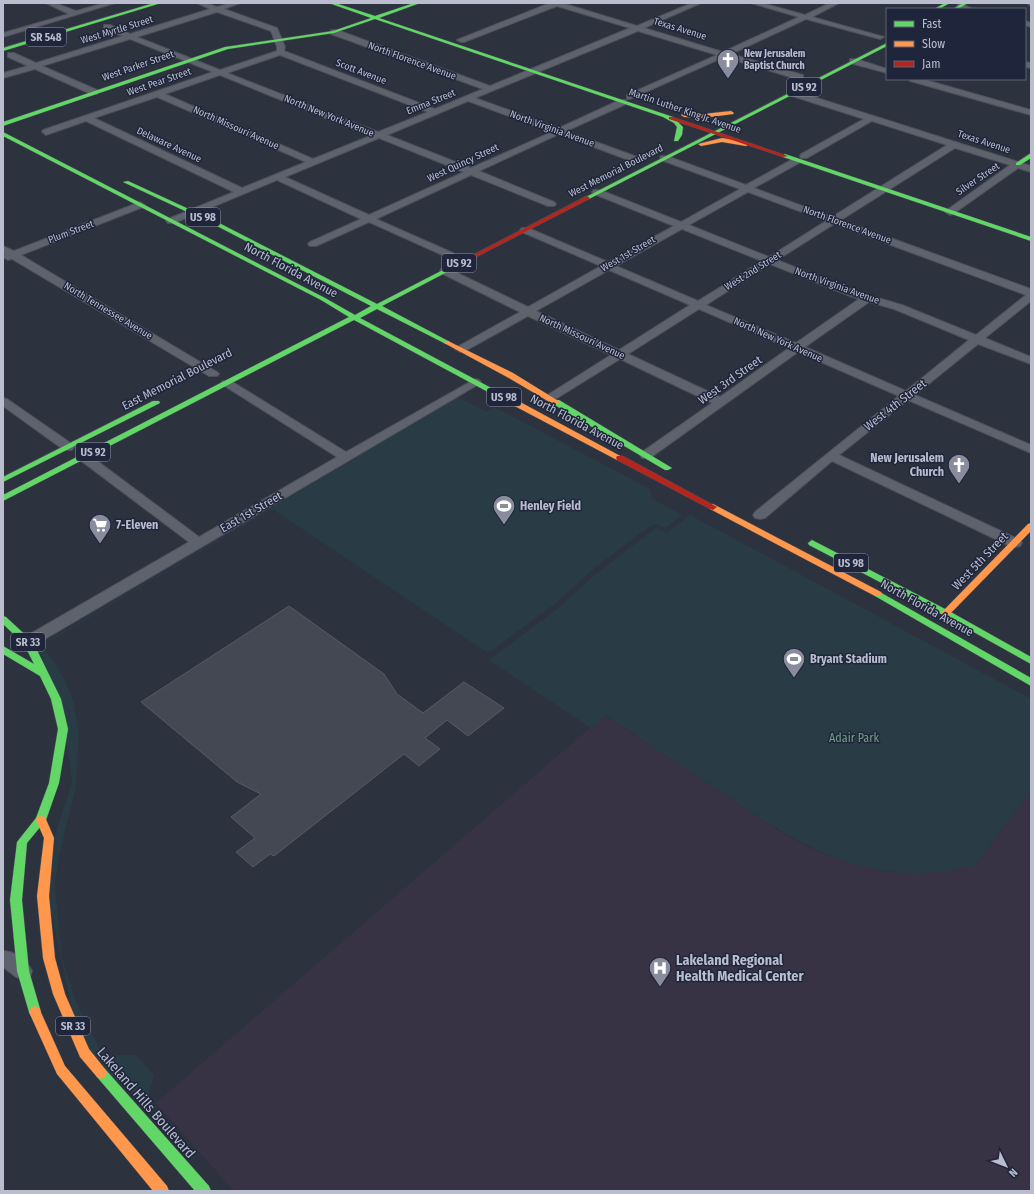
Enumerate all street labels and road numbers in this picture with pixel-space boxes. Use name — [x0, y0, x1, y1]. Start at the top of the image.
street label: West Myrtle Street — [79, 13, 155, 47]
street label: Texas Avenue — [652, 15, 708, 43]
road number: SR 548 — [26, 28, 66, 46]
street label: North Florence Avenue — [366, 40, 458, 83]
street label: West Parker Street — [100, 48, 176, 84]
street label: Scott Avenue — [334, 57, 388, 87]
street label: West Pear Street — [125, 65, 193, 99]
road number: US 92 — [787, 78, 821, 96]
street label: Emma Street — [405, 86, 458, 117]
street label: Martin Luther King Jr. Avenue — [627, 86, 743, 136]
street label: North New York Avenue — [282, 92, 376, 140]
street label: North Missouri Avenue — [191, 104, 281, 152]
street label: North Virginia Avenue — [508, 108, 596, 150]
street label: Delaware Avenue — [135, 125, 203, 165]
street label: Texas Avenue — [956, 128, 1012, 156]
street label: West Quincy Street — [425, 141, 501, 185]
street label: West Memorial Boulevard — [567, 142, 665, 200]
street label: Silver Street — [954, 160, 1003, 198]
street label: North Florence Avenue — [801, 204, 893, 247]
road number: US 98 — [186, 208, 220, 226]
street label: Plum Street — [47, 218, 96, 246]
street label: West 1st Street — [599, 233, 658, 274]
street label: North Florida Avenue — [242, 239, 340, 301]
street label: West 2nd Street — [723, 249, 784, 293]
road number: US 92 — [442, 254, 476, 272]
street label: North Virginia Avenue — [793, 265, 881, 307]
street label: North Tennessee Avenue — [62, 280, 154, 342]
street label: North Missouri Avenue — [537, 312, 627, 362]
street label: North New York Avenue — [732, 315, 824, 365]
street label: East Memorial Boulevard — [120, 345, 234, 413]
street label: West 3rd Street — [695, 353, 765, 407]
street label: West 4th Street — [861, 376, 929, 434]
road number: US 98 — [487, 388, 521, 406]
street label: North Florida Avenue — [528, 391, 626, 453]
road number: US 92 — [76, 443, 110, 461]
street label: East 1st Street — [218, 489, 285, 535]
street label: West 5th Street — [949, 529, 1011, 593]
road number: US 98 — [834, 554, 868, 572]
street label: North Florida Avenue — [878, 577, 976, 639]
road number: SR 33 — [11, 633, 45, 651]
road number: SR 33 — [56, 1017, 90, 1035]
street label: Lakeland Hills Boulevard — [93, 1044, 199, 1162]

